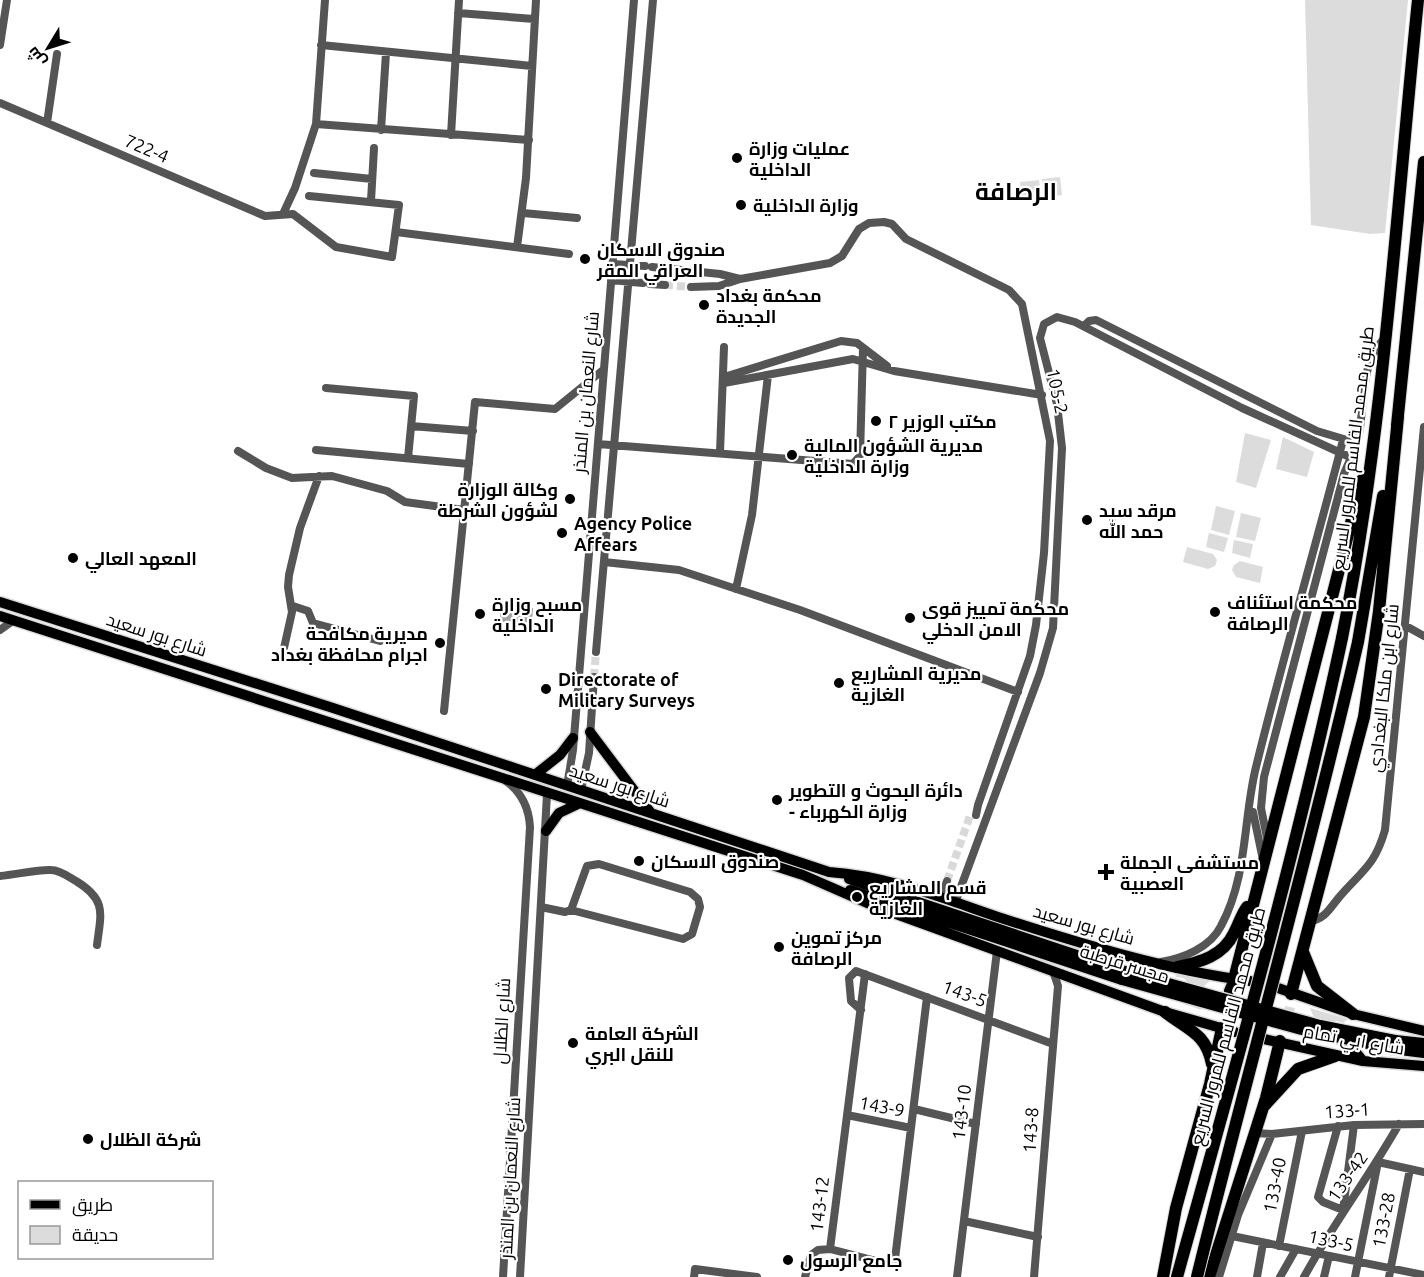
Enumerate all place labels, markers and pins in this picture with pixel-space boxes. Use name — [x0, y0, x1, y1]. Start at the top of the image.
place label: عمليات وزارة الداخلية — [749, 138, 850, 180]
marker: عمليات وزارة الداخلية — [730, 151, 744, 165]
place label: وزارة الداخلية — [753, 195, 859, 217]
marker: وزارة الداخلية — [734, 198, 748, 212]
place label: صندوق الاسكان العراقي المقر — [596, 239, 725, 286]
marker: صندوق الاسكان العراقي المقر — [578, 252, 592, 266]
place label: محكمة بغداد الجديدة — [716, 285, 822, 327]
marker: محكمة بغداد الجديدة — [697, 298, 711, 312]
place label: مكتب الوزير ٢ — [888, 411, 997, 433]
marker: مكتب الوزير ٢ — [869, 414, 883, 428]
place label: مديرية الشؤون المالية وزارة الداخلية — [804, 435, 983, 478]
marker: مديرية الشؤون المالية وزارة الداخلية — [785, 448, 799, 462]
place label: وكالة الوزارة لشؤون الشرطة — [437, 479, 558, 522]
marker: وكالة الوزارة لشؤون الشرطة — [563, 492, 577, 506]
place label: مرقد سيد حمد الله — [1099, 500, 1177, 541]
place label: Agency Police Affears — [574, 513, 692, 554]
marker: مرقد سيد حمد الله — [1080, 513, 1094, 527]
marker: Agency Police Affears — [555, 526, 569, 540]
place label: المعهد العالي — [85, 548, 197, 574]
marker: المعهد العالي — [66, 551, 80, 565]
place label: محكمة استئناف الرصافة — [1227, 592, 1358, 635]
place label: مسبح وزارة الداخلية — [492, 594, 582, 636]
place label: محكمة تمييز قوى الامن الدخلي — [922, 598, 1069, 645]
marker: محكمة استئناف الرصافة — [1208, 605, 1222, 619]
marker: مسبح وزارة الداخلية — [473, 607, 487, 621]
marker: محكمة تمييز قوى الامن الدخلي — [903, 611, 917, 625]
place label: مديرية مكافحة اجرام محافظة بغداد — [271, 623, 428, 667]
marker: مديرية مكافحة اجرام محافظة بغداد — [433, 636, 447, 650]
place label: مديرية المشاريع الغازية — [851, 663, 981, 706]
place label: Directorate of Military Surveys — [558, 669, 695, 710]
marker: مديرية المشاريع الغازية — [832, 676, 846, 690]
marker: Directorate of Military Surveys — [539, 682, 553, 696]
place label: دائرة البحوث و التطوير - وزارة الكهرباء — [788, 780, 963, 823]
marker: دائرة البحوث و التطوير - وزارة الكهرباء — [770, 793, 784, 807]
place label: صندوق الاسكان — [651, 851, 779, 873]
place label: مستشفى الجملة العصبية — [1120, 852, 1259, 894]
marker: صندوق الاسكان — [632, 854, 646, 868]
marker: مستشفى الجملة العصبية — [1097, 863, 1115, 881]
place label: قسم المشاريع الغازية — [869, 877, 987, 920]
marker: قسم المشاريع الغازية — [850, 890, 864, 904]
place label: مركز تموين الرصافة — [791, 927, 882, 970]
marker: مركز تموين الرصافة — [772, 940, 786, 954]
place label: الشركة العامة للنقل البري — [585, 1023, 699, 1069]
marker: الشركة العامة للنقل البري — [566, 1036, 580, 1050]
place label: شركة الظلال — [100, 1129, 201, 1151]
marker: شركة الظلال — [81, 1132, 95, 1146]
place label: جامع الرسول — [800, 1250, 902, 1273]
marker: جامع الرسول — [781, 1253, 795, 1267]

